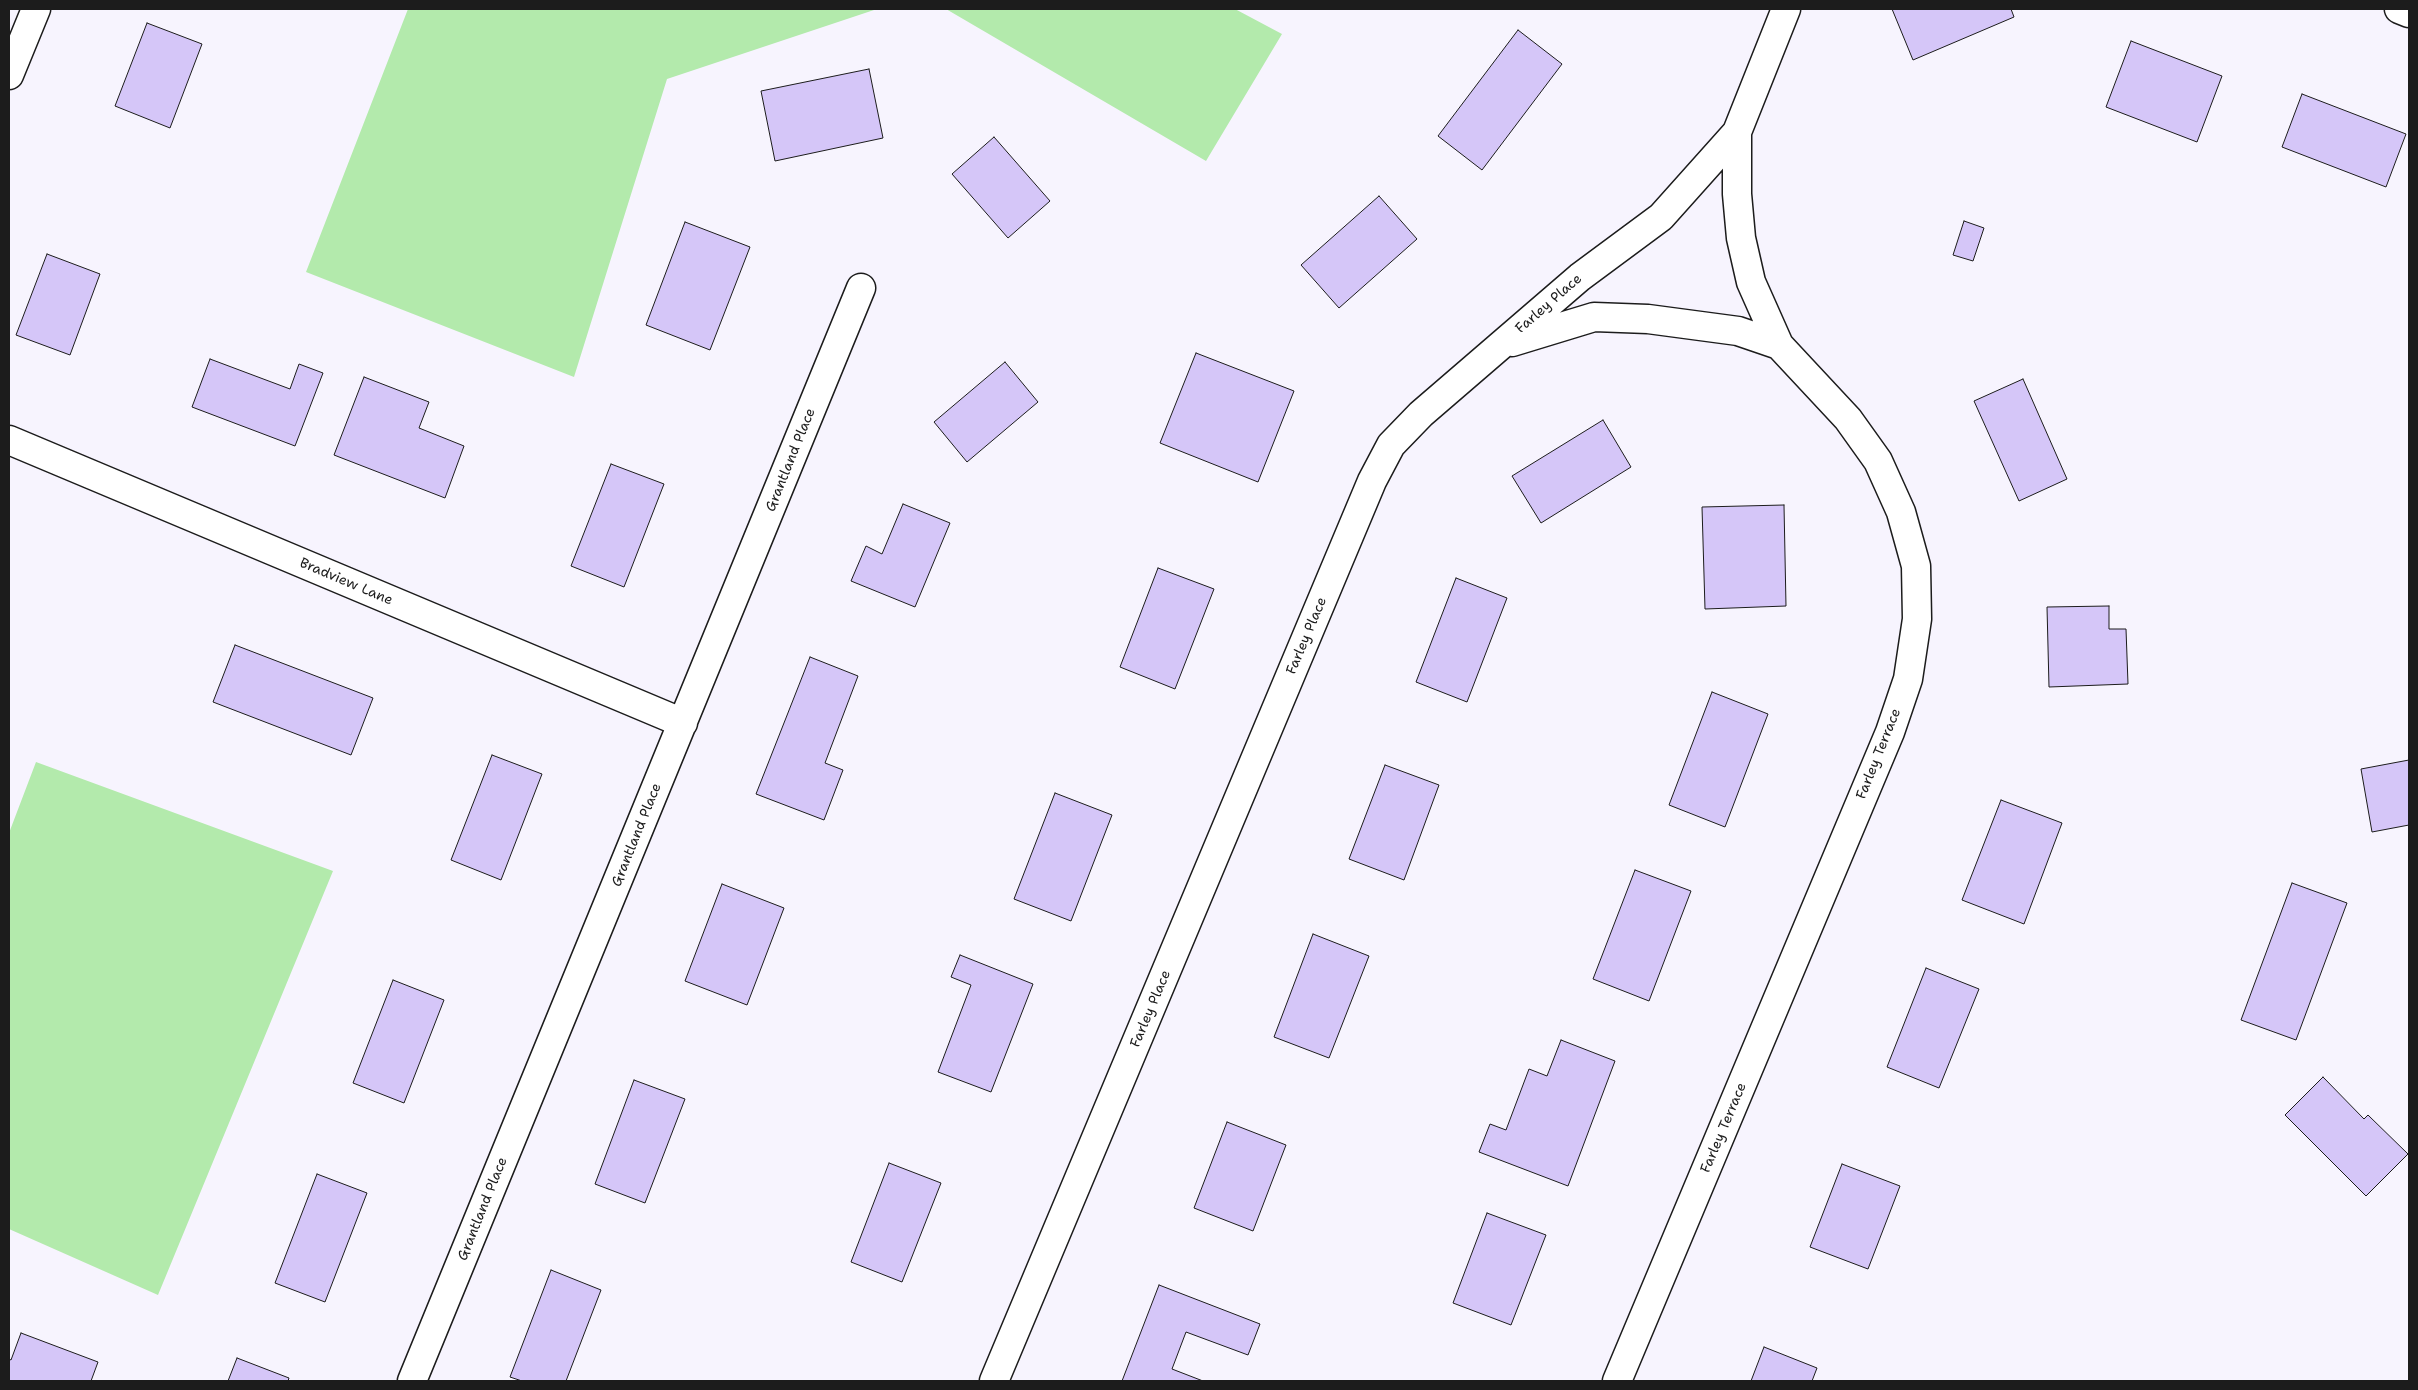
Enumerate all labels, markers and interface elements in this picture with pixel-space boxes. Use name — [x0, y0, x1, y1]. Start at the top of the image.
street label: Farley Place — [1512, 271, 1586, 337]
street label: Grantland Place — [763, 406, 819, 514]
street label: Bradview Lane — [297, 555, 395, 609]
street label: Farley Place — [1283, 595, 1331, 677]
street label: Farley Terrace — [1853, 706, 1905, 802]
street label: Grantland Place — [609, 781, 665, 889]
street label: Farley Place — [1127, 968, 1175, 1050]
street label: Farley Terrace — [1697, 1080, 1751, 1176]
street label: Grantland Place — [455, 1155, 511, 1263]

